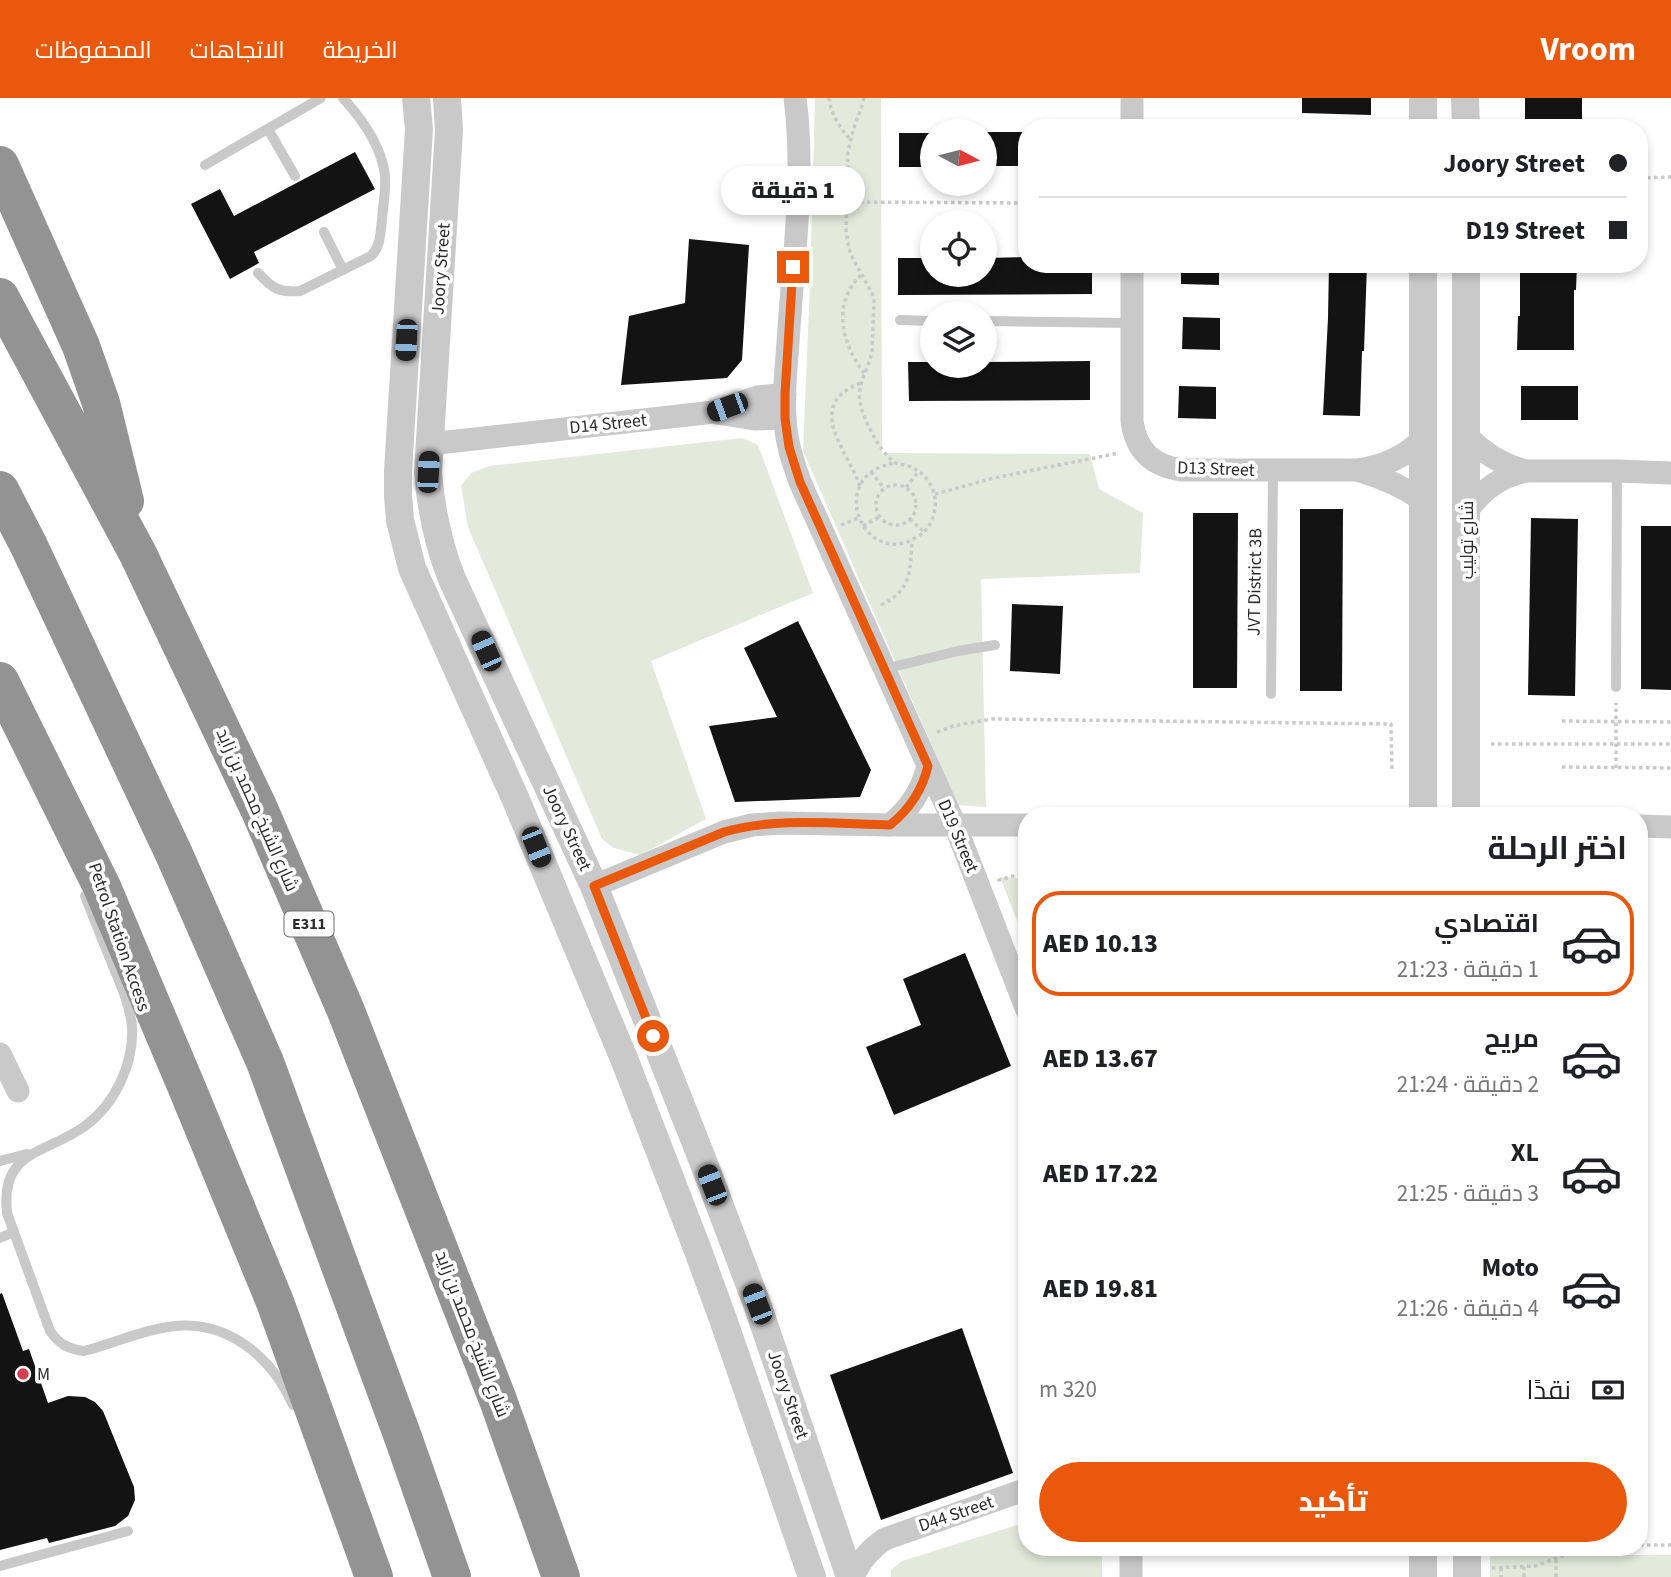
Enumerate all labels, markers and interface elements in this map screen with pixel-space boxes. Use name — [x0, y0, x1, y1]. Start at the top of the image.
text: Vroom — [1541, 26, 1636, 73]
text: المحفوظات — [35, 33, 152, 68]
text: الاتجاهات — [190, 33, 285, 68]
text: الخريطة — [323, 33, 398, 68]
north arrow — [920, 119, 998, 196]
map controls — [920, 119, 997, 378]
text: Joory Street — [1443, 145, 1585, 182]
callout: 1 دقيقة — [721, 166, 865, 214]
text: 1 دقيقة — [751, 174, 835, 207]
button: locate — [920, 210, 997, 287]
text: D19 Street — [1465, 212, 1585, 249]
street label: Joory Street — [425, 222, 457, 316]
route end — [777, 251, 809, 283]
button: layers — [920, 301, 997, 378]
car — [395, 318, 418, 362]
car — [704, 390, 751, 424]
street label: D14 Street — [568, 408, 648, 440]
car — [417, 450, 440, 494]
street label: D13 Street — [1177, 455, 1255, 483]
street label: شارع توليب — [1455, 501, 1480, 579]
street label: JVT District 3B — [1242, 528, 1268, 636]
car — [468, 628, 505, 674]
street label: شارع الشيخ محمد بن زايد — [210, 724, 304, 896]
street label: Joory Street — [536, 781, 598, 875]
street label: D19 Street — [931, 795, 985, 877]
car — [519, 824, 554, 870]
text: اختر الرحلة — [1488, 826, 1627, 872]
street label: Petrol Station Access — [82, 859, 156, 1015]
text: اقتصادي — [1434, 905, 1539, 942]
road number: E311 — [284, 912, 334, 936]
icon: car — [1560, 912, 1623, 975]
text: AED 10.13 — [1043, 925, 1158, 962]
text: 1 دقيقة · 21:23 — [1397, 953, 1539, 986]
route start — [637, 1020, 669, 1052]
text: مريح — [1484, 1020, 1539, 1057]
icon: car — [1560, 1027, 1623, 1090]
text: AED 13.67 — [1043, 1040, 1158, 1077]
text: 2 دقيقة · 21:24 — [1397, 1068, 1539, 1101]
text: XL — [1511, 1134, 1539, 1171]
icon: car — [1560, 1142, 1623, 1205]
text: AED 17.22 — [1043, 1155, 1158, 1192]
car — [695, 1162, 730, 1208]
text: 3 دقيقة · 21:25 — [1397, 1177, 1539, 1210]
street label: شارع الشيخ محمد بن زايد — [429, 1247, 515, 1421]
text: Moto — [1482, 1249, 1539, 1286]
icon: car — [1560, 1257, 1623, 1320]
text: AED 19.81 — [1043, 1270, 1158, 1307]
car — [740, 1281, 775, 1327]
text: 4 دقيقة · 21:26 — [1397, 1292, 1539, 1325]
street label: Joory Street — [761, 1347, 815, 1443]
place label: M — [37, 1362, 50, 1387]
marker: M — [15, 1366, 31, 1382]
icon: cash — [1589, 1371, 1627, 1409]
text: نقدًا — [1527, 1372, 1571, 1409]
text: 320 m — [1039, 1373, 1097, 1406]
button: تأكيد — [1039, 1462, 1627, 1542]
street label: D44 Street — [915, 1490, 997, 1538]

